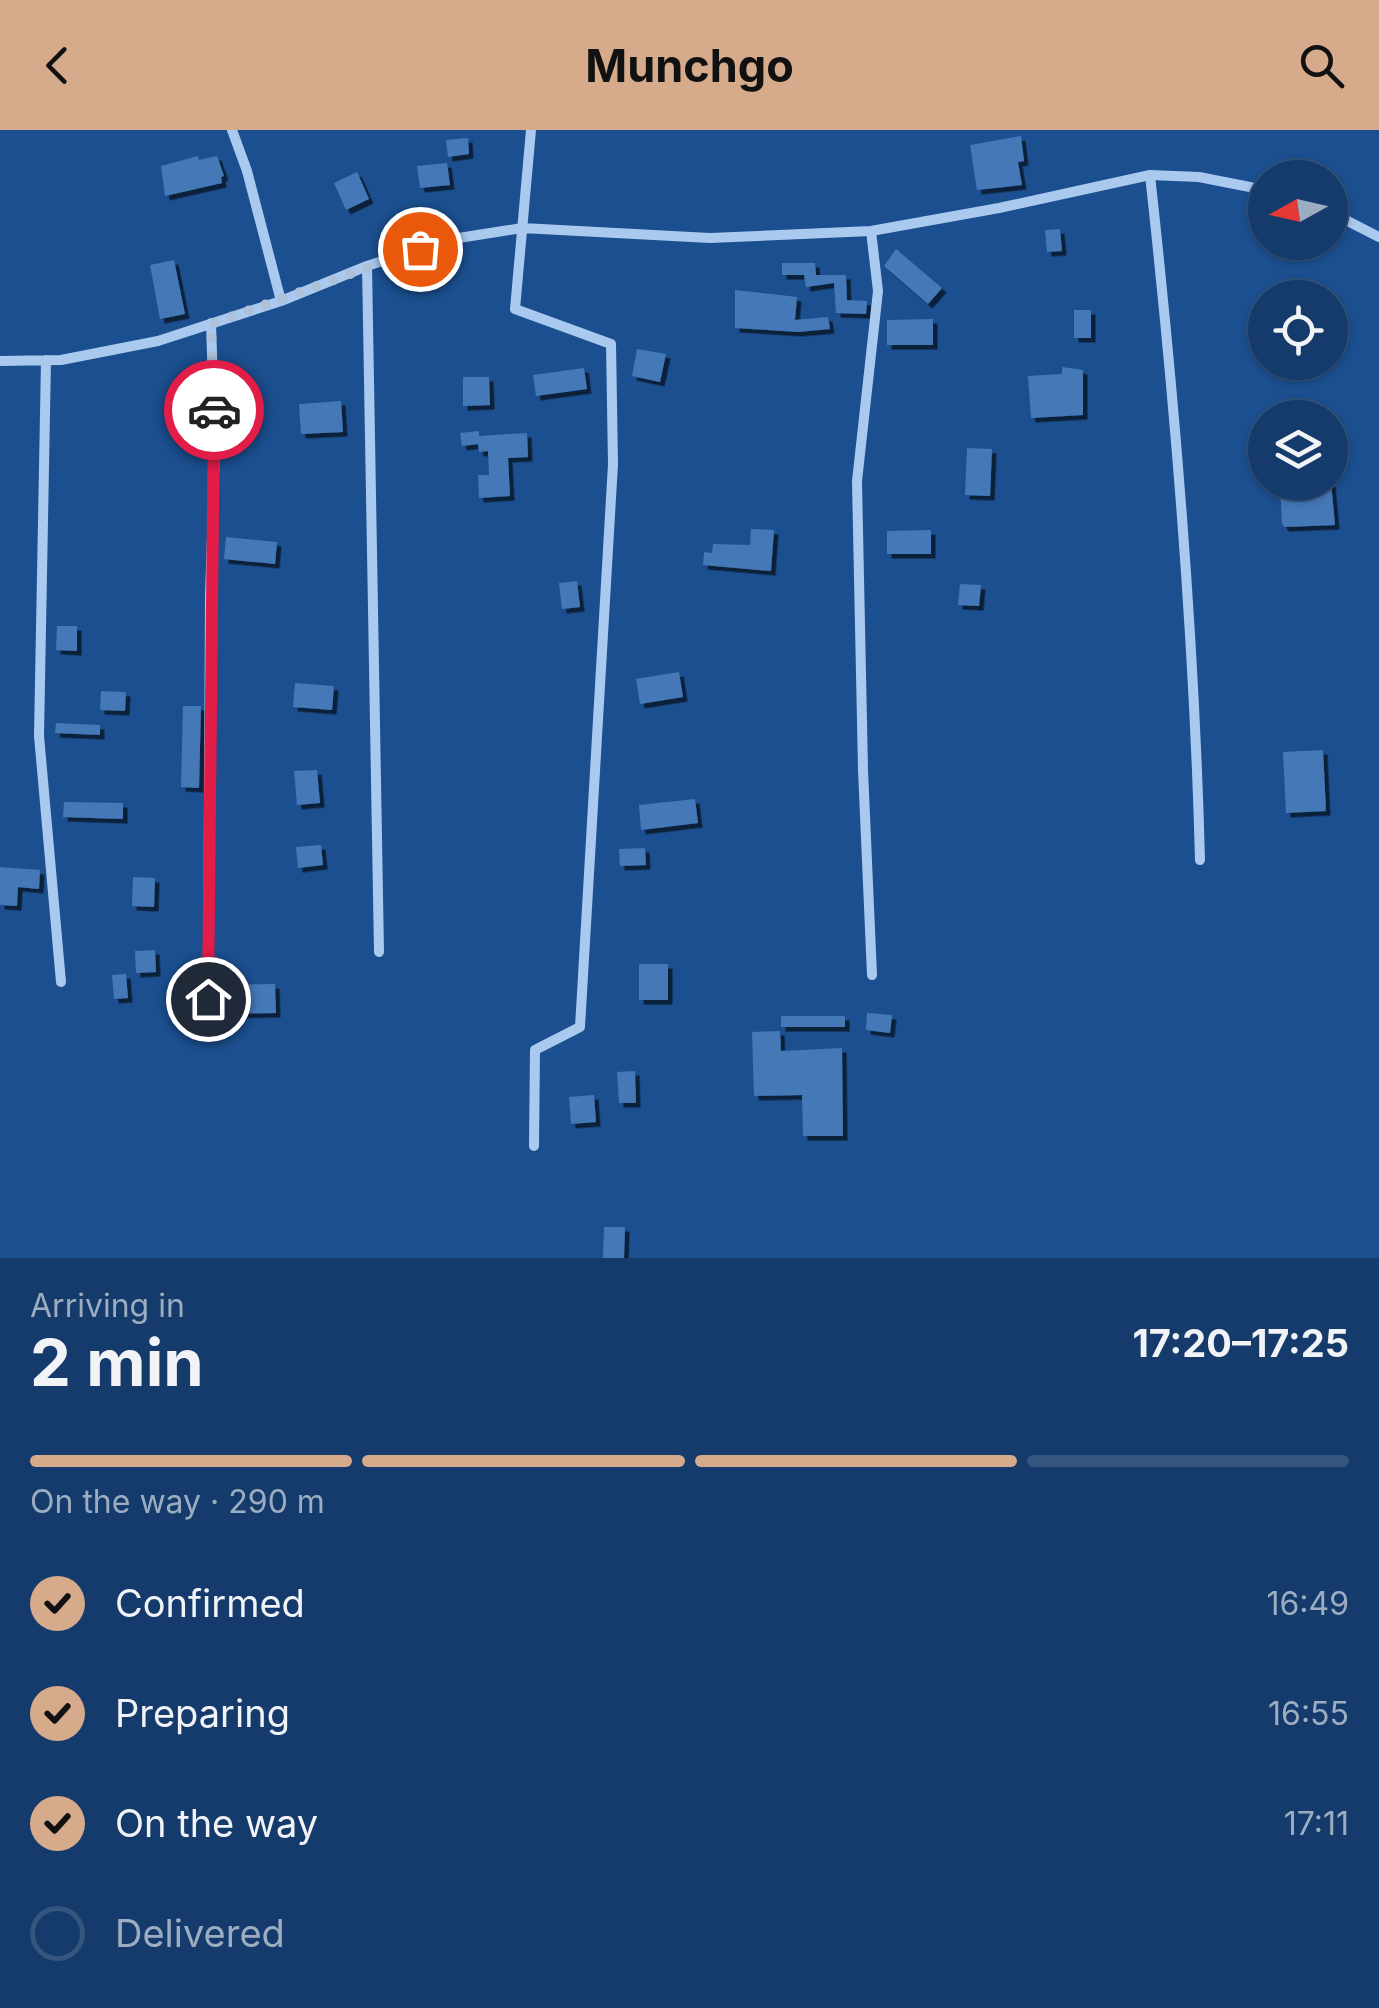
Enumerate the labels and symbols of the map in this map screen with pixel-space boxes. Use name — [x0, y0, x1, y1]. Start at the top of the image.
north arrow — [1248, 160, 1348, 260]
pin — [378, 207, 463, 292]
courier — [164, 360, 264, 460]
pin — [166, 957, 251, 1042]

